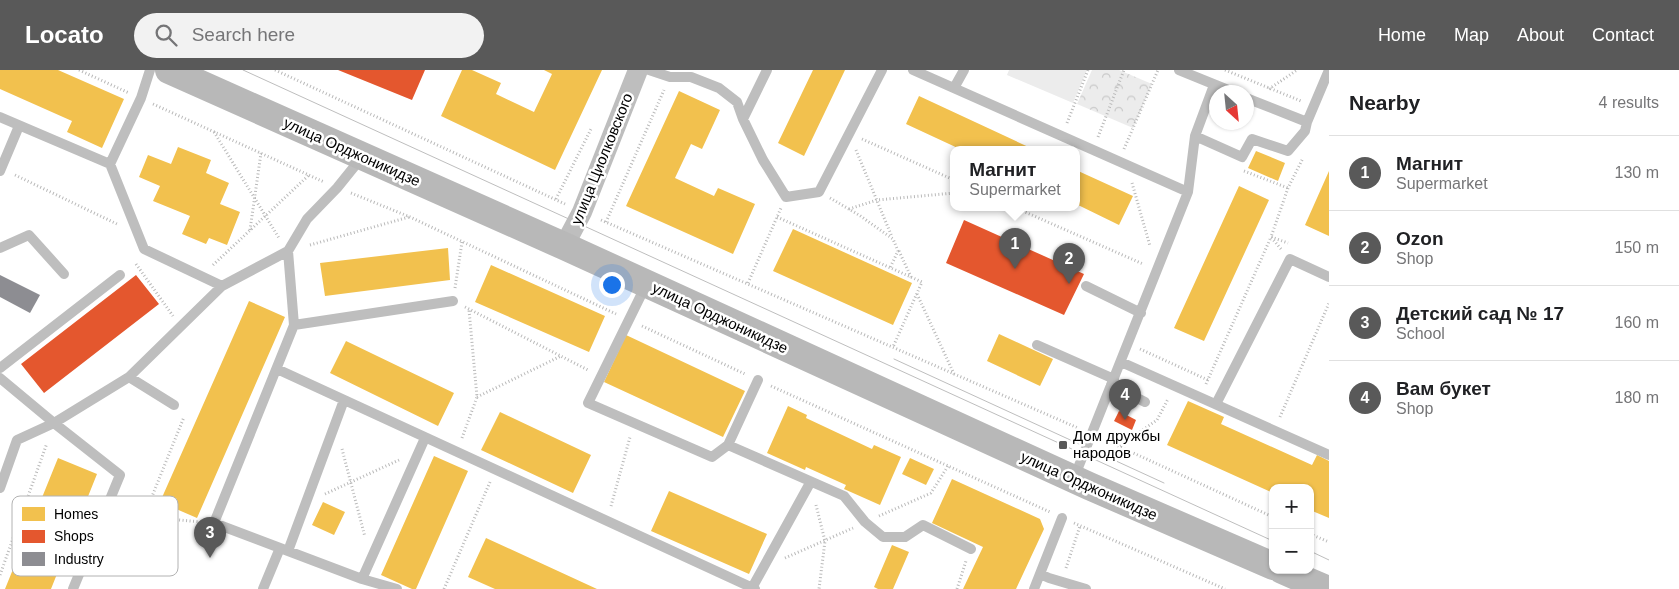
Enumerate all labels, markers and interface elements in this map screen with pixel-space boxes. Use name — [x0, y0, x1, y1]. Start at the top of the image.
search box — [134, 13, 484, 58]
text: Locato — [25, 21, 104, 48]
icon: search — [152, 21, 180, 49]
text: Search here — [192, 24, 295, 45]
text: Home — [1378, 25, 1426, 45]
text: Map — [1454, 25, 1489, 45]
text: About — [1517, 25, 1564, 45]
text: Contact — [1592, 25, 1654, 45]
north arrow — [1209, 85, 1254, 130]
street label: улица Циолковского — [567, 90, 636, 227]
text: Nearby — [1349, 91, 1420, 114]
text: 4 results — [1599, 94, 1659, 111]
street label: улица Орджоникидзе — [281, 114, 423, 189]
popup — [950, 146, 1080, 211]
text: Магнит — [1396, 153, 1463, 174]
text: Магнит — [969, 159, 1036, 180]
text: 1 — [1361, 164, 1369, 181]
text: 130 m — [1615, 164, 1659, 181]
text: Supermarket — [1396, 175, 1488, 192]
text: Supermarket — [969, 181, 1061, 198]
pin: 1 — [999, 228, 1031, 269]
text: Ozon — [1396, 228, 1444, 249]
text: 2 — [1361, 239, 1369, 256]
text: 150 m — [1615, 239, 1659, 256]
pin: 2 — [1053, 243, 1085, 284]
text: Shop — [1396, 250, 1433, 267]
your location — [599, 272, 625, 298]
street label: улица Орджоникидзе — [650, 279, 791, 356]
text: Детский сад № 17 — [1396, 303, 1564, 324]
text: 3 — [1361, 314, 1369, 331]
text: 160 m — [1615, 314, 1659, 331]
text: School — [1396, 325, 1445, 342]
text: Вам букет — [1396, 378, 1491, 399]
pin: 4 — [1109, 379, 1141, 420]
text: 4 — [1361, 389, 1369, 406]
text: 180 m — [1615, 389, 1659, 406]
text: Shop — [1396, 400, 1433, 417]
place label: Дом дружбы народов — [1073, 427, 1160, 461]
marker: Дом дружбы народов — [1057, 439, 1069, 451]
street label: улица Орджоникидзе — [1018, 448, 1160, 523]
map controls — [1269, 484, 1314, 574]
button: + — [1269, 484, 1314, 529]
legend — [12, 496, 178, 576]
text: Homes — [54, 506, 98, 522]
pin: 3 — [194, 517, 226, 558]
text: Shops — [54, 528, 94, 544]
button: − — [1269, 529, 1314, 574]
text: Industry — [54, 551, 104, 567]

